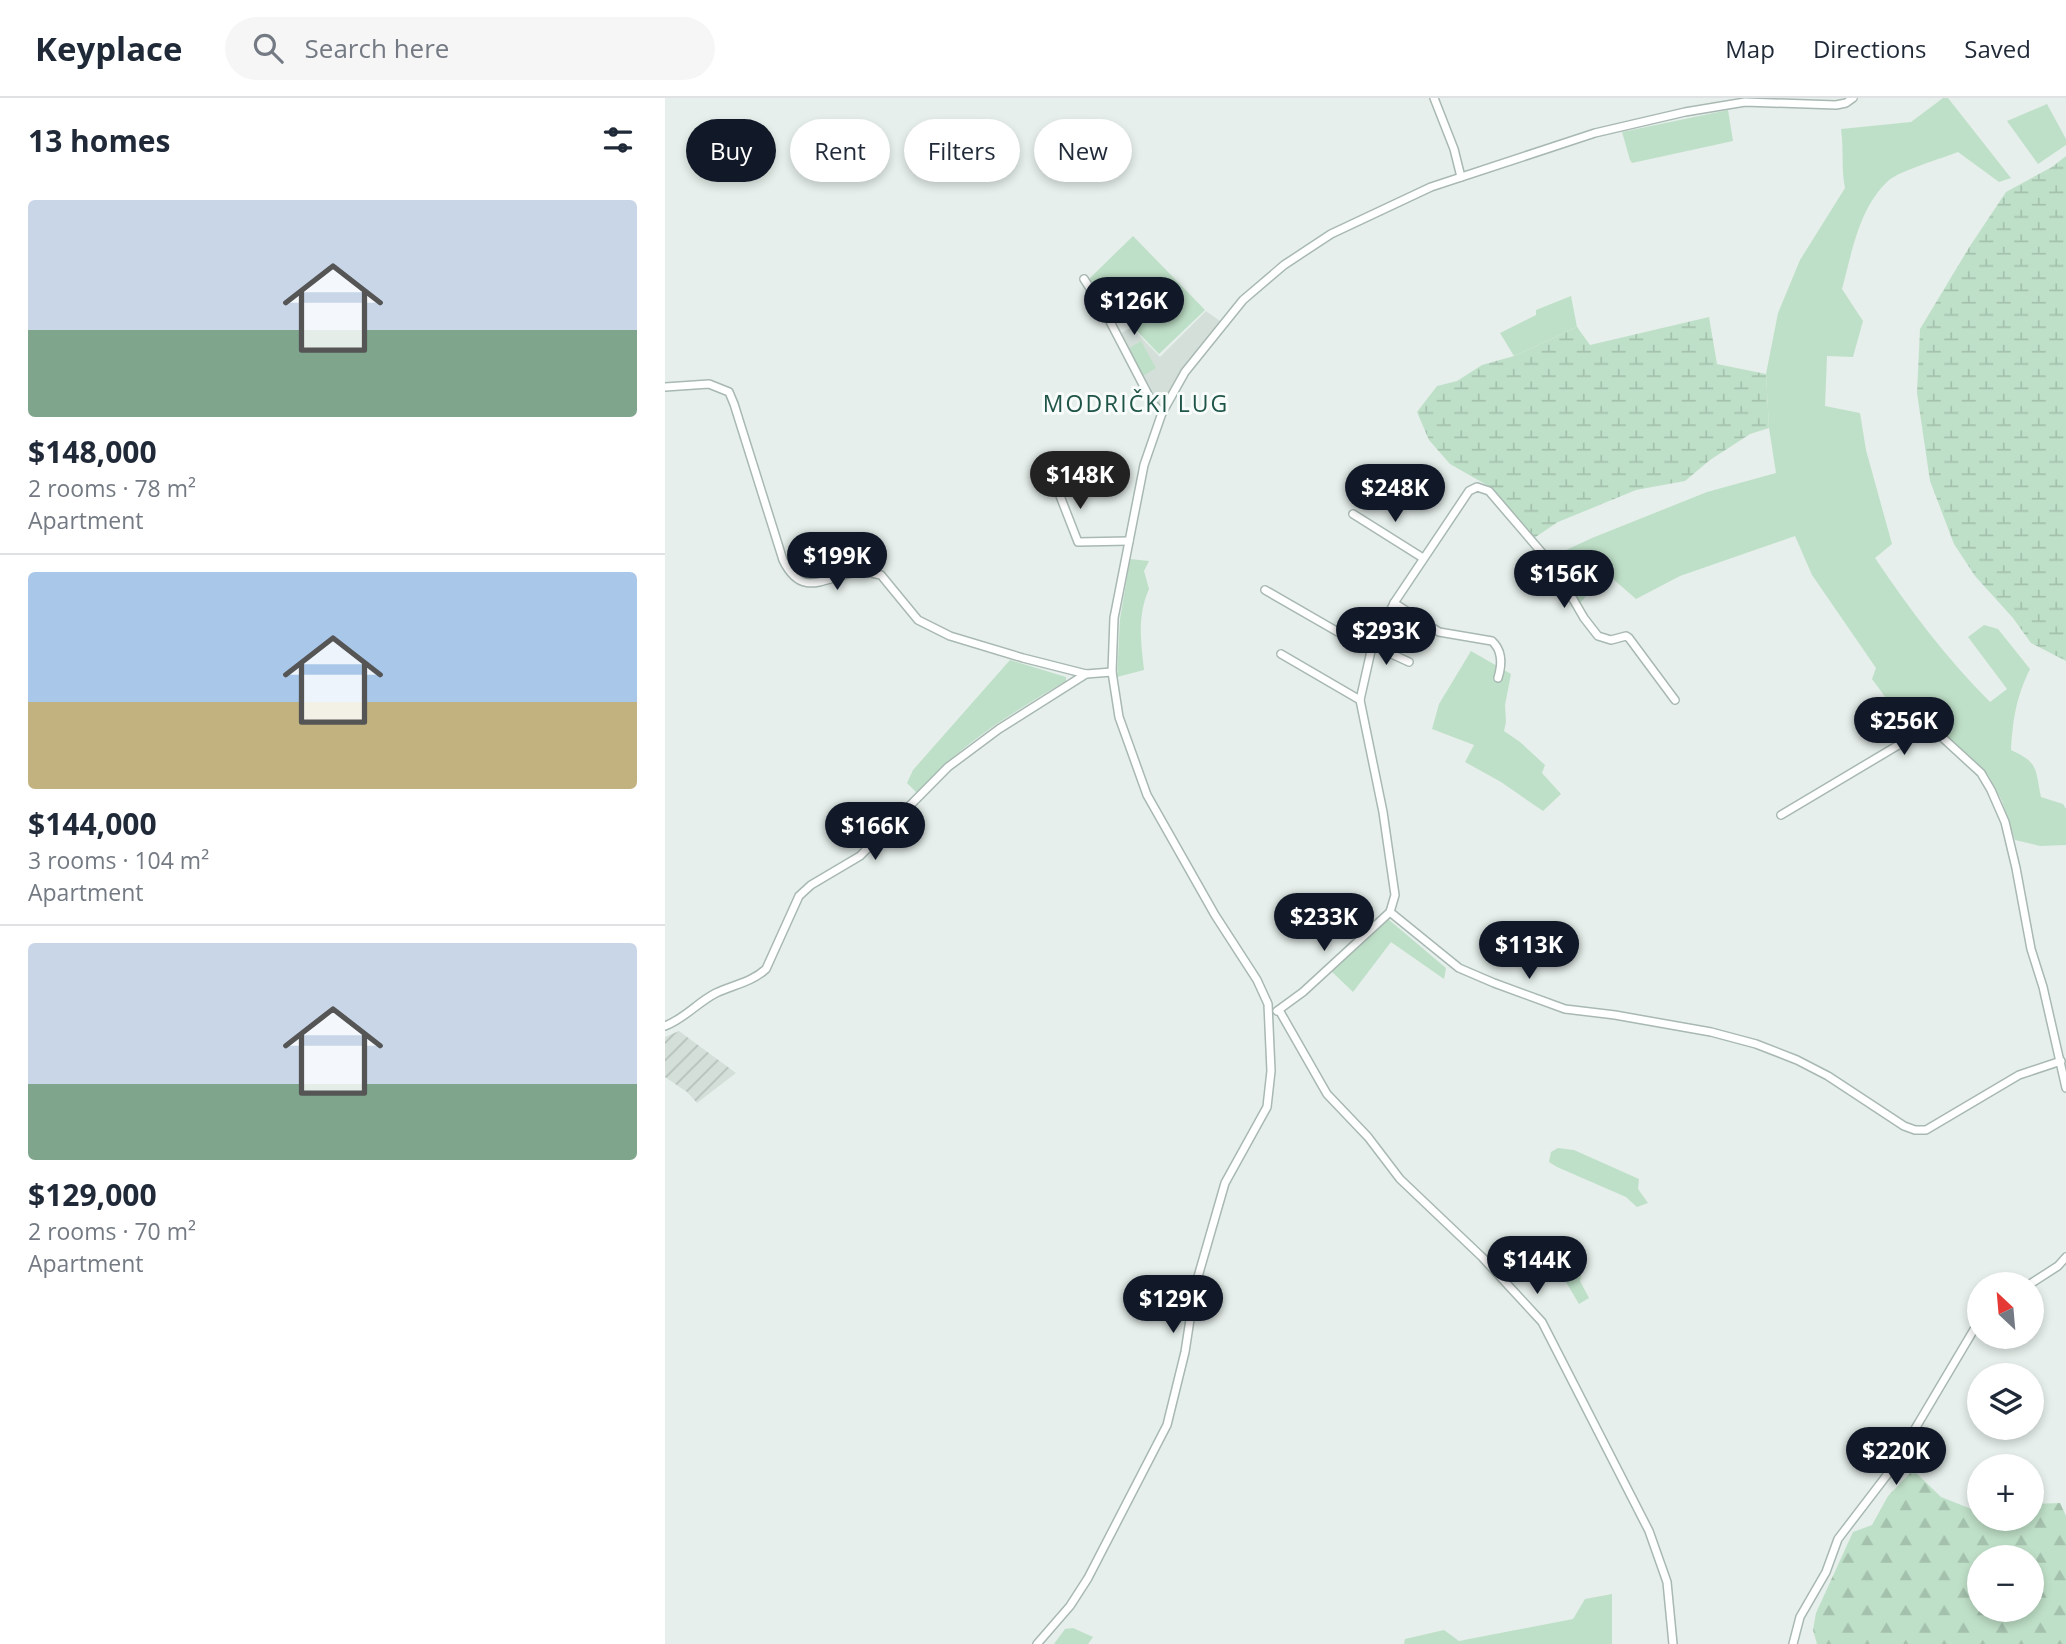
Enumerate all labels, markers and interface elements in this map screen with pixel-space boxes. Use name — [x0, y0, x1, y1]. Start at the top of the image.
search box — [225, 17, 715, 80]
text: Keyplace — [35, 26, 183, 71]
icon: search — [249, 29, 287, 67]
text: Search here — [305, 30, 449, 66]
text: Map — [1725, 32, 1775, 65]
text: Directions — [1813, 32, 1926, 65]
text: Saved — [1964, 32, 2031, 65]
chip: Buy — [686, 119, 776, 182]
chip: Rent — [790, 119, 890, 182]
chip: Filters — [904, 119, 1020, 182]
chip: New — [1034, 119, 1132, 182]
text: 13 homes — [28, 120, 171, 161]
icon: filters — [599, 121, 637, 159]
icon: home — [270, 245, 396, 371]
pin: $126K — [1085, 278, 1183, 337]
text: $126K — [1100, 284, 1168, 316]
district label: MODRIČKI LUG — [1043, 387, 1229, 419]
text: $148,000 — [28, 431, 157, 472]
pin: $148K — [1031, 452, 1129, 511]
text: $148K — [1046, 458, 1114, 490]
pin: $248K — [1346, 464, 1444, 524]
text: $248K — [1361, 471, 1429, 503]
text: 2 rooms · 78 m² — [28, 472, 196, 504]
text: Apartment — [28, 504, 144, 536]
pin: $199K — [788, 532, 886, 592]
text: $199K — [803, 539, 871, 571]
pin: $156K — [1515, 550, 1613, 610]
text: $156K — [1530, 557, 1598, 589]
pin: $293K — [1337, 608, 1435, 667]
text: $293K — [1352, 614, 1420, 646]
icon: home — [270, 617, 396, 743]
pin: $256K — [1855, 698, 1953, 757]
text: $256K — [1870, 704, 1938, 736]
pin: $166K — [826, 802, 924, 862]
text: $144,000 — [28, 803, 157, 844]
text: $166K — [841, 809, 909, 841]
text: 3 rooms · 104 m² — [28, 844, 209, 876]
text: Apartment — [28, 876, 144, 908]
pin: $233K — [1275, 894, 1373, 953]
text: $233K — [1290, 900, 1358, 932]
pin: $113K — [1480, 922, 1578, 981]
text: $113K — [1495, 928, 1563, 960]
icon: home — [270, 988, 396, 1114]
text: $129,000 — [28, 1174, 157, 1215]
text: 2 rooms · 70 m² — [28, 1215, 196, 1247]
pin: $144K — [1488, 1236, 1586, 1296]
text: $144K — [1503, 1243, 1571, 1275]
text: Apartment — [28, 1247, 144, 1279]
north arrow — [1967, 1272, 2044, 1349]
map controls — [1967, 1272, 2044, 1622]
pin: $129K — [1124, 1276, 1222, 1335]
text: $129K — [1139, 1282, 1207, 1314]
button: layers — [1967, 1363, 2044, 1440]
pin: $220K — [1847, 1428, 1945, 1487]
text: $220K — [1862, 1434, 1930, 1466]
button: + — [1967, 1454, 2044, 1531]
button: − — [1967, 1545, 2044, 1622]

